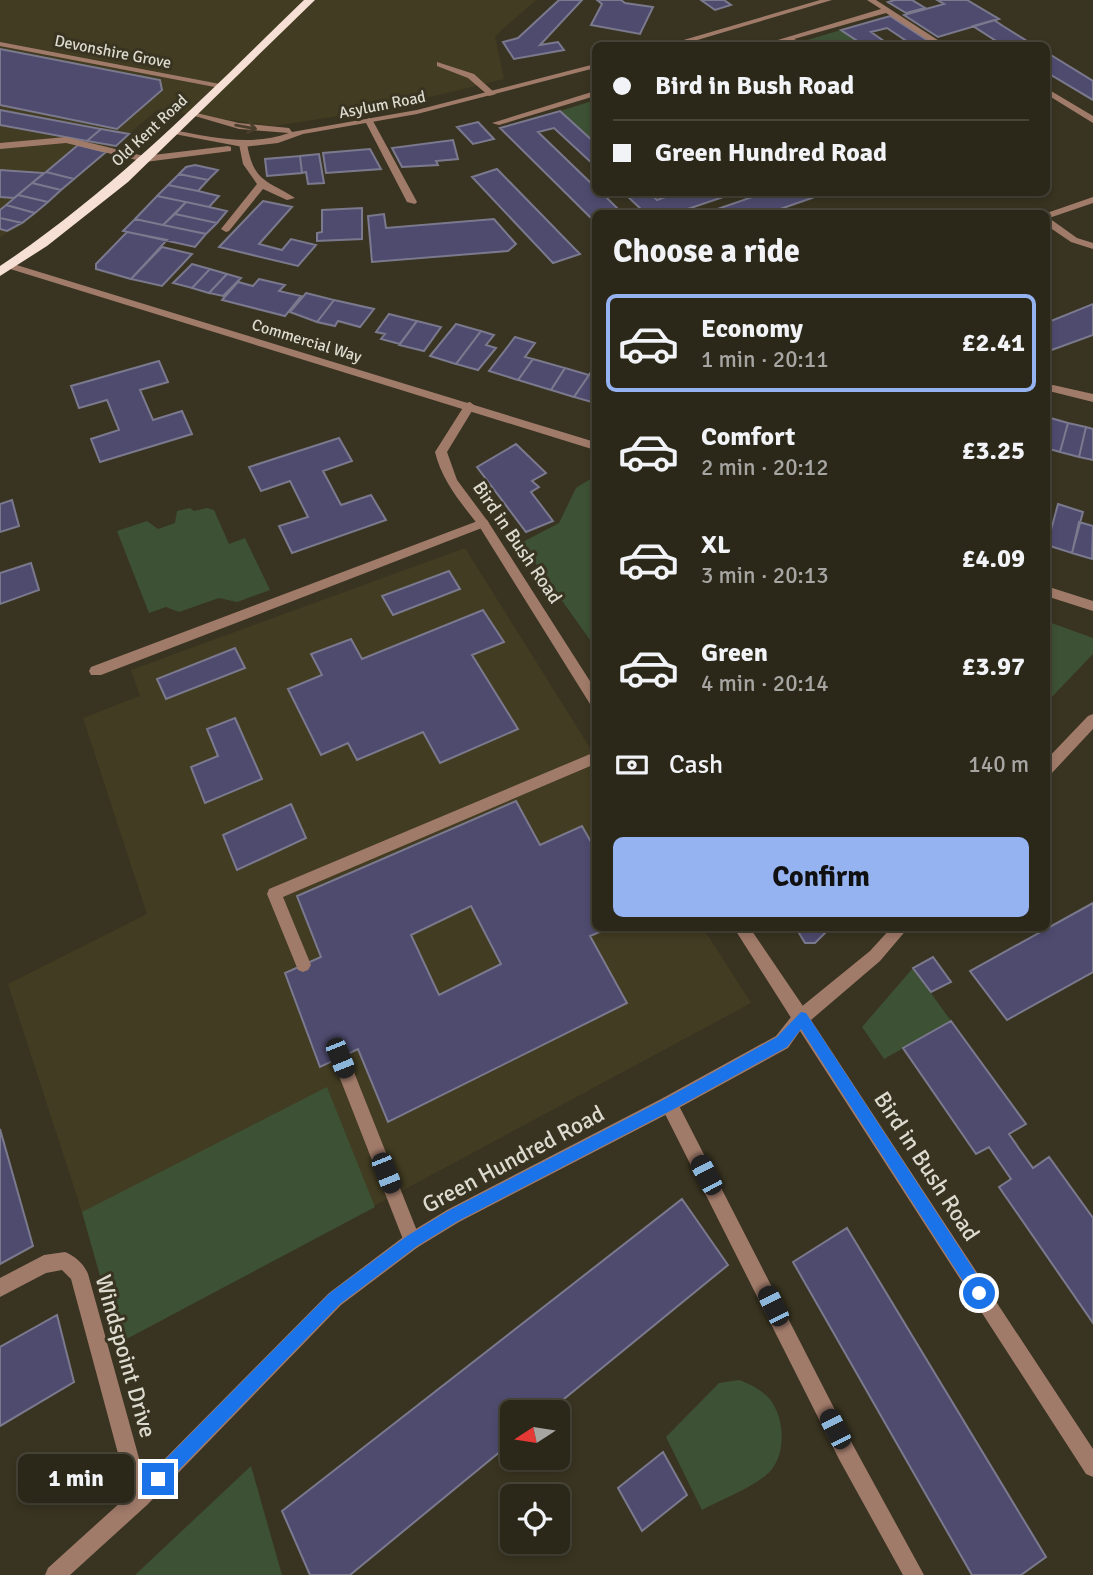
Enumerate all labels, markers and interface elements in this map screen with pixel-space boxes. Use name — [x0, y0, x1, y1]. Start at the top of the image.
street label: Devonshire Grove — [53, 31, 173, 73]
text: Bird in Bush Road — [655, 70, 854, 102]
street label: Asylum Road — [337, 87, 427, 123]
street label: Old Kent Road — [108, 91, 192, 171]
one-way arrow — [234, 121, 257, 134]
text: Green Hundred Road — [655, 137, 887, 169]
text: Choose a ride — [613, 232, 800, 271]
icon: car — [617, 312, 680, 375]
text: Economy — [701, 313, 803, 345]
street label: Commercial Way — [249, 315, 365, 367]
text: £2.41 — [961, 327, 1025, 359]
text: 1 min · 20:11 — [701, 345, 829, 374]
icon: car — [617, 420, 680, 483]
text: Comfort — [701, 421, 795, 453]
text: £3.25 — [961, 435, 1025, 467]
text: 2 min · 20:12 — [701, 453, 829, 482]
street label: Bird in Bush Road — [467, 477, 567, 608]
icon: car — [617, 528, 680, 591]
text: XL — [701, 529, 731, 561]
text: £4.09 — [961, 543, 1025, 575]
text: 3 min · 20:13 — [701, 561, 829, 590]
icon: car — [617, 636, 680, 699]
text: Green — [701, 637, 768, 669]
text: £3.97 — [961, 651, 1025, 683]
text: 4 min · 20:14 — [701, 669, 829, 698]
icon: cash — [613, 746, 651, 784]
text: Cash — [669, 749, 723, 781]
text: 140 m — [968, 750, 1029, 779]
button: Confirm — [613, 837, 1029, 917]
car — [323, 1035, 358, 1081]
street label: Bird in Bush Road — [867, 1086, 986, 1247]
street label: Green Hundred Road — [417, 1099, 609, 1220]
car — [369, 1150, 404, 1196]
car — [687, 1152, 726, 1198]
street label: Windspoint Drive — [88, 1271, 163, 1441]
route start — [963, 1277, 995, 1309]
car — [755, 1283, 792, 1329]
north arrow — [500, 1400, 570, 1470]
map controls — [500, 1400, 570, 1554]
car — [817, 1406, 854, 1452]
callout: 1 min — [18, 1454, 134, 1504]
route end — [142, 1463, 174, 1495]
text: 1 min — [48, 1464, 104, 1493]
button: locate — [500, 1484, 570, 1554]

